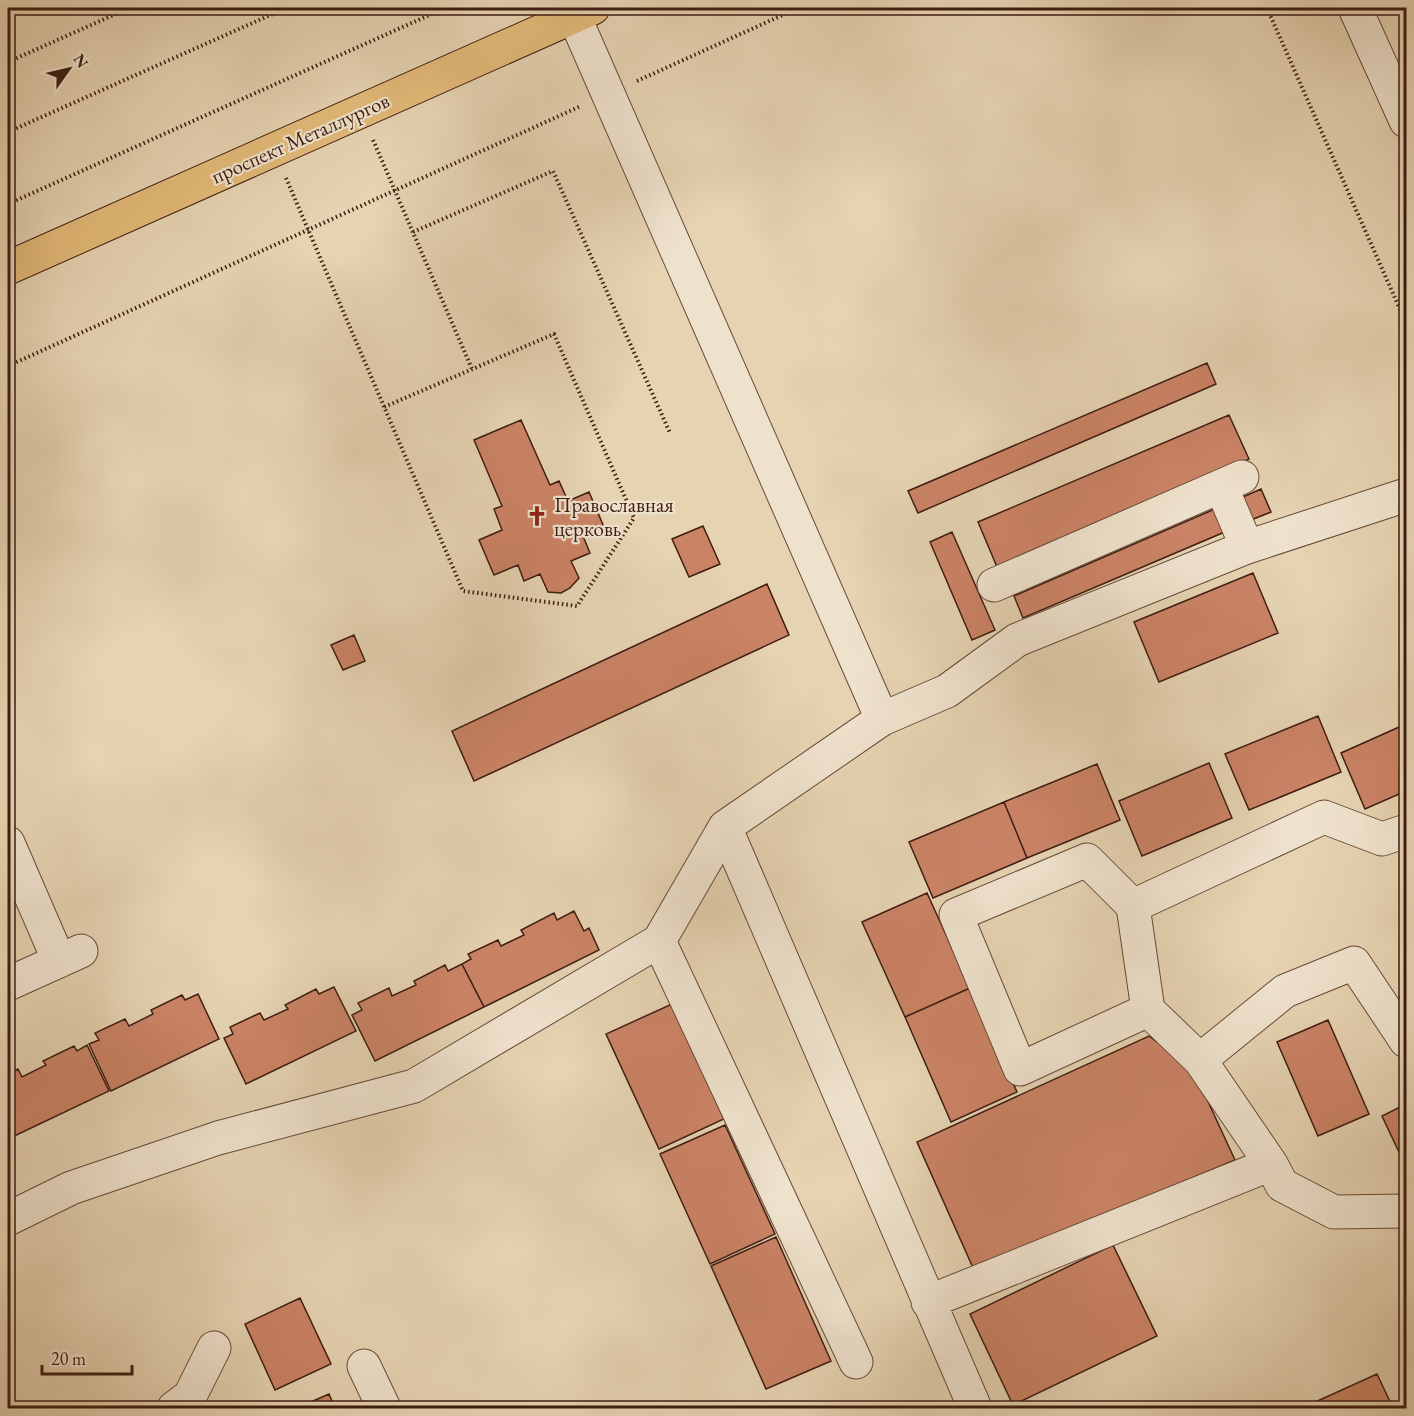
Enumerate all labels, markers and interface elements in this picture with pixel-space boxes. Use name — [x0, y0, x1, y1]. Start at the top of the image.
north arrow — [39, 39, 99, 99]
text: N — [69, 50, 93, 72]
street label: проспект Металлургов — [207, 87, 393, 189]
place label: Православная церковь — [554, 491, 674, 542]
church icon: Православная церковь — [525, 504, 549, 528]
scale bar — [42, 1338, 132, 1376]
text: 20 m — [51, 1347, 86, 1370]

